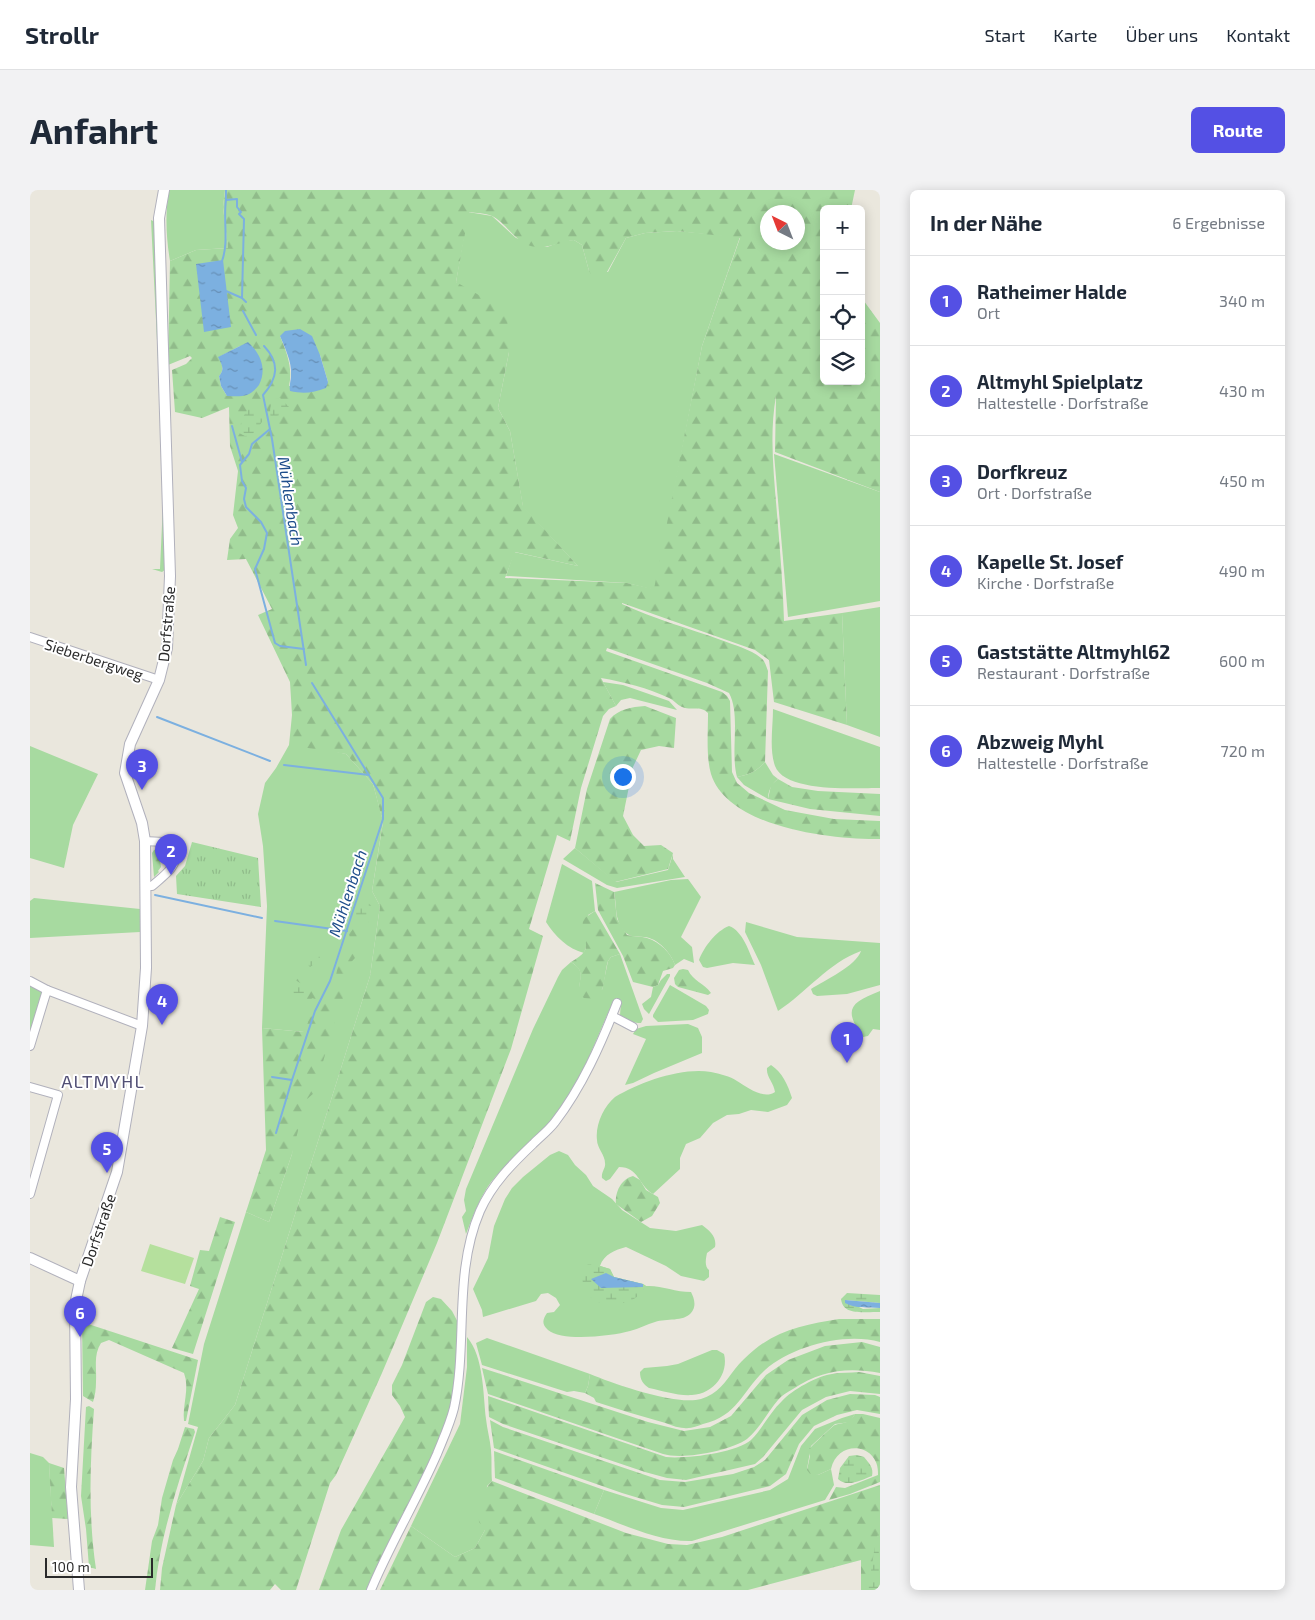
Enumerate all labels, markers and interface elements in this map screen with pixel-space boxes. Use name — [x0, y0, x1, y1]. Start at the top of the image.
text: Strollr — [25, 20, 99, 49]
text: Start — [984, 24, 1025, 46]
text: Karte — [1053, 24, 1098, 46]
text: Über uns — [1126, 24, 1198, 46]
text: Kontakt — [1226, 24, 1290, 46]
button: Route — [1191, 107, 1285, 153]
text: Anfahrt — [30, 109, 158, 151]
north arrow — [760, 205, 805, 250]
map controls — [820, 205, 865, 385]
button: + — [820, 205, 865, 250]
text: In der Nähe — [930, 210, 1042, 235]
text: 6 Ergebnisse — [1172, 213, 1265, 232]
button: − — [820, 250, 865, 295]
text: Ratheimer Halde — [977, 280, 1127, 303]
text: 1 — [943, 291, 949, 310]
text: 340 m — [1219, 291, 1265, 310]
button: locate — [820, 295, 865, 340]
text: Ort — [977, 303, 1000, 322]
button: layers — [820, 340, 865, 385]
text: Altmyhl Spielplatz — [977, 370, 1143, 393]
text: 2 — [941, 381, 951, 400]
text: 430 m — [1219, 381, 1265, 400]
text: Haltestelle · Dorfstraße — [977, 393, 1149, 412]
water label: Mühlenbach — [275, 455, 307, 547]
text: Dorfkreuz — [977, 460, 1068, 483]
text: 3 — [941, 471, 951, 490]
text: 450 m — [1219, 471, 1265, 490]
text: Ort · Dorfstraße — [977, 483, 1092, 502]
text: Kapelle St. Josef — [977, 550, 1123, 573]
text: 4 — [941, 561, 951, 580]
text: 490 m — [1219, 561, 1265, 580]
text: Kirche · Dorfstraße — [977, 573, 1114, 592]
street label: Dorfstraße — [154, 585, 178, 663]
street label: Sieberbergweg — [42, 635, 146, 684]
text: Gaststätte Altmyhl62 — [977, 640, 1170, 663]
text: 5 — [942, 651, 950, 670]
text: 600 m — [1219, 651, 1265, 670]
text: Restaurant · Dorfstraße — [977, 663, 1150, 682]
text: Abzweig Myhl — [977, 730, 1104, 753]
text: 6 — [941, 741, 951, 760]
text: 720 m — [1221, 741, 1265, 760]
pin: 3 — [126, 749, 158, 790]
text: Haltestelle · Dorfstraße — [977, 753, 1149, 772]
your location — [610, 764, 636, 790]
pin: 2 — [155, 834, 187, 875]
water label: Mühlenbach — [324, 847, 370, 939]
pin: 4 — [146, 984, 178, 1025]
pin: 1 — [831, 1022, 863, 1063]
district label: ALTMYHL — [61, 1070, 145, 1092]
pin: 5 — [91, 1132, 123, 1173]
street label: Dorfstraße — [77, 1191, 119, 1269]
pin: 6 — [64, 1296, 96, 1337]
scale bar — [45, 1555, 152, 1578]
text: 100 m — [52, 1558, 90, 1575]

